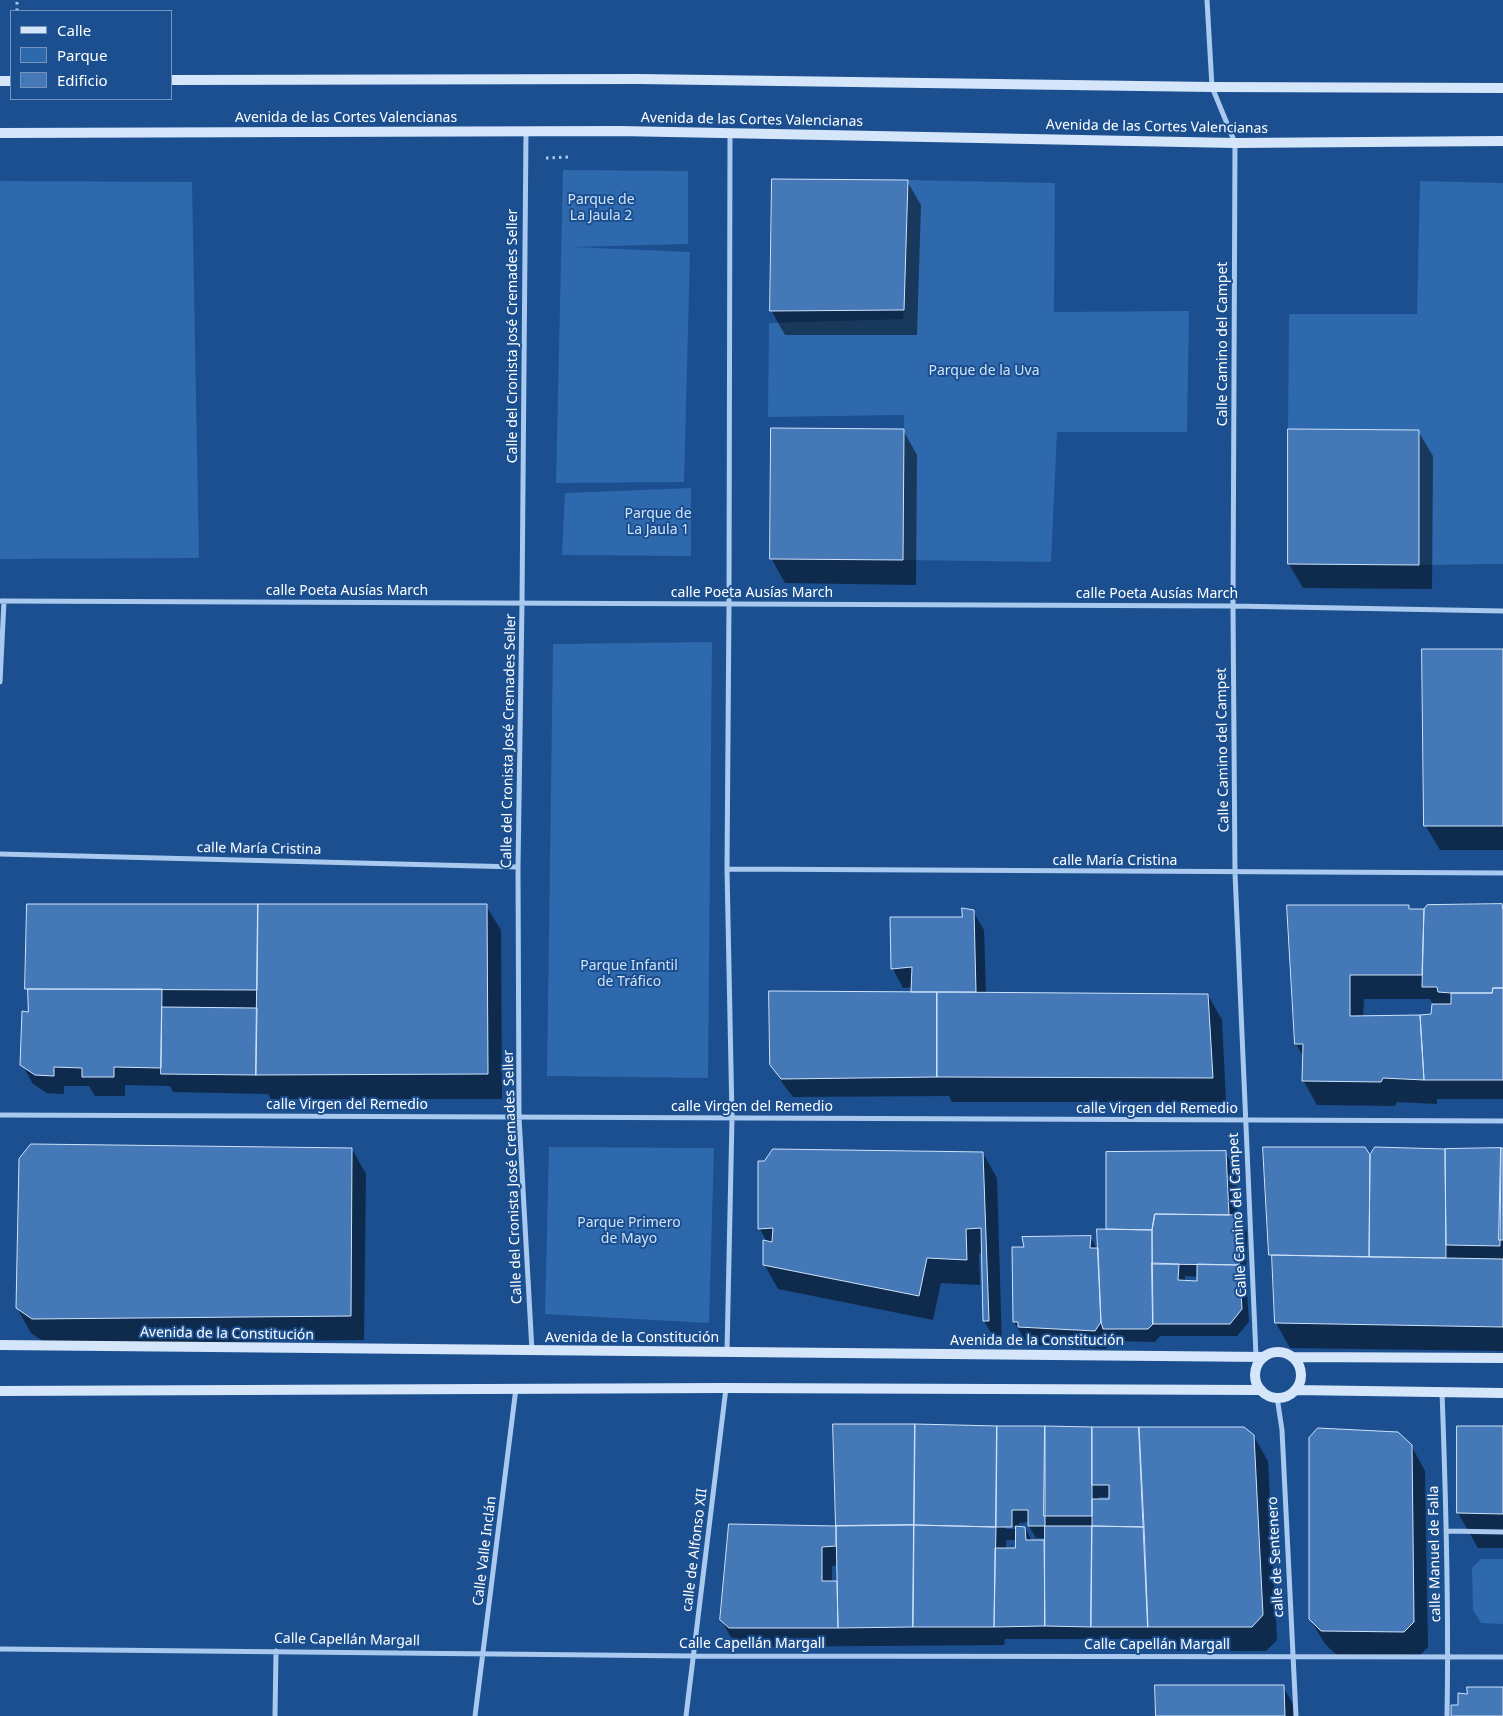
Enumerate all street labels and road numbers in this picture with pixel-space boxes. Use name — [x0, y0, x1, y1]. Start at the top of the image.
street label: Avenida de las Cortes Valencianas — [235, 110, 457, 126]
street label: Avenida de las Cortes Valencianas — [641, 110, 863, 130]
street label: Avenida de las Cortes Valencianas — [1046, 117, 1268, 137]
street label: Calle del Cronista José Cremades Seller — [505, 209, 521, 463]
street label: Calle Camino del Campet — [1215, 262, 1231, 426]
street label: calle Poeta Ausías March — [266, 583, 428, 599]
street label: calle Poeta Ausías March — [671, 585, 833, 601]
street label: calle Poeta Ausías March — [1076, 586, 1238, 602]
street label: Calle del Cronista José Cremades Seller — [498, 614, 520, 868]
street label: Calle Camino del Campet — [1213, 667, 1233, 833]
street label: calle María Cristina — [196, 840, 322, 858]
street label: calle María Cristina — [1053, 853, 1177, 869]
street label: Calle del Cronista José Cremades Seller — [500, 1049, 526, 1305]
street label: calle Virgen del Remedio — [266, 1097, 428, 1113]
street label: calle Virgen del Remedio — [671, 1099, 833, 1115]
street label: calle Virgen del Remedio — [1076, 1101, 1238, 1117]
street label: Calle Camino del Campet — [1225, 1132, 1251, 1298]
street label: Avenida de la Constitución — [140, 1324, 314, 1344]
street label: Avenida de la Constitución — [545, 1330, 719, 1346]
street label: Avenida de la Constitución — [950, 1333, 1124, 1349]
street label: calle Manuel de Falla — [1425, 1486, 1445, 1622]
street label: calle de Alfonso XII — [679, 1487, 711, 1613]
street label: Calle Valle Inclán — [470, 1495, 500, 1607]
street label: calle de Sentenero — [1264, 1496, 1288, 1618]
street label: Calle Capellán Margall — [274, 1630, 420, 1650]
street label: Calle Capellán Margall — [679, 1636, 825, 1652]
street label: Calle Capellán Margall — [1084, 1637, 1230, 1653]

